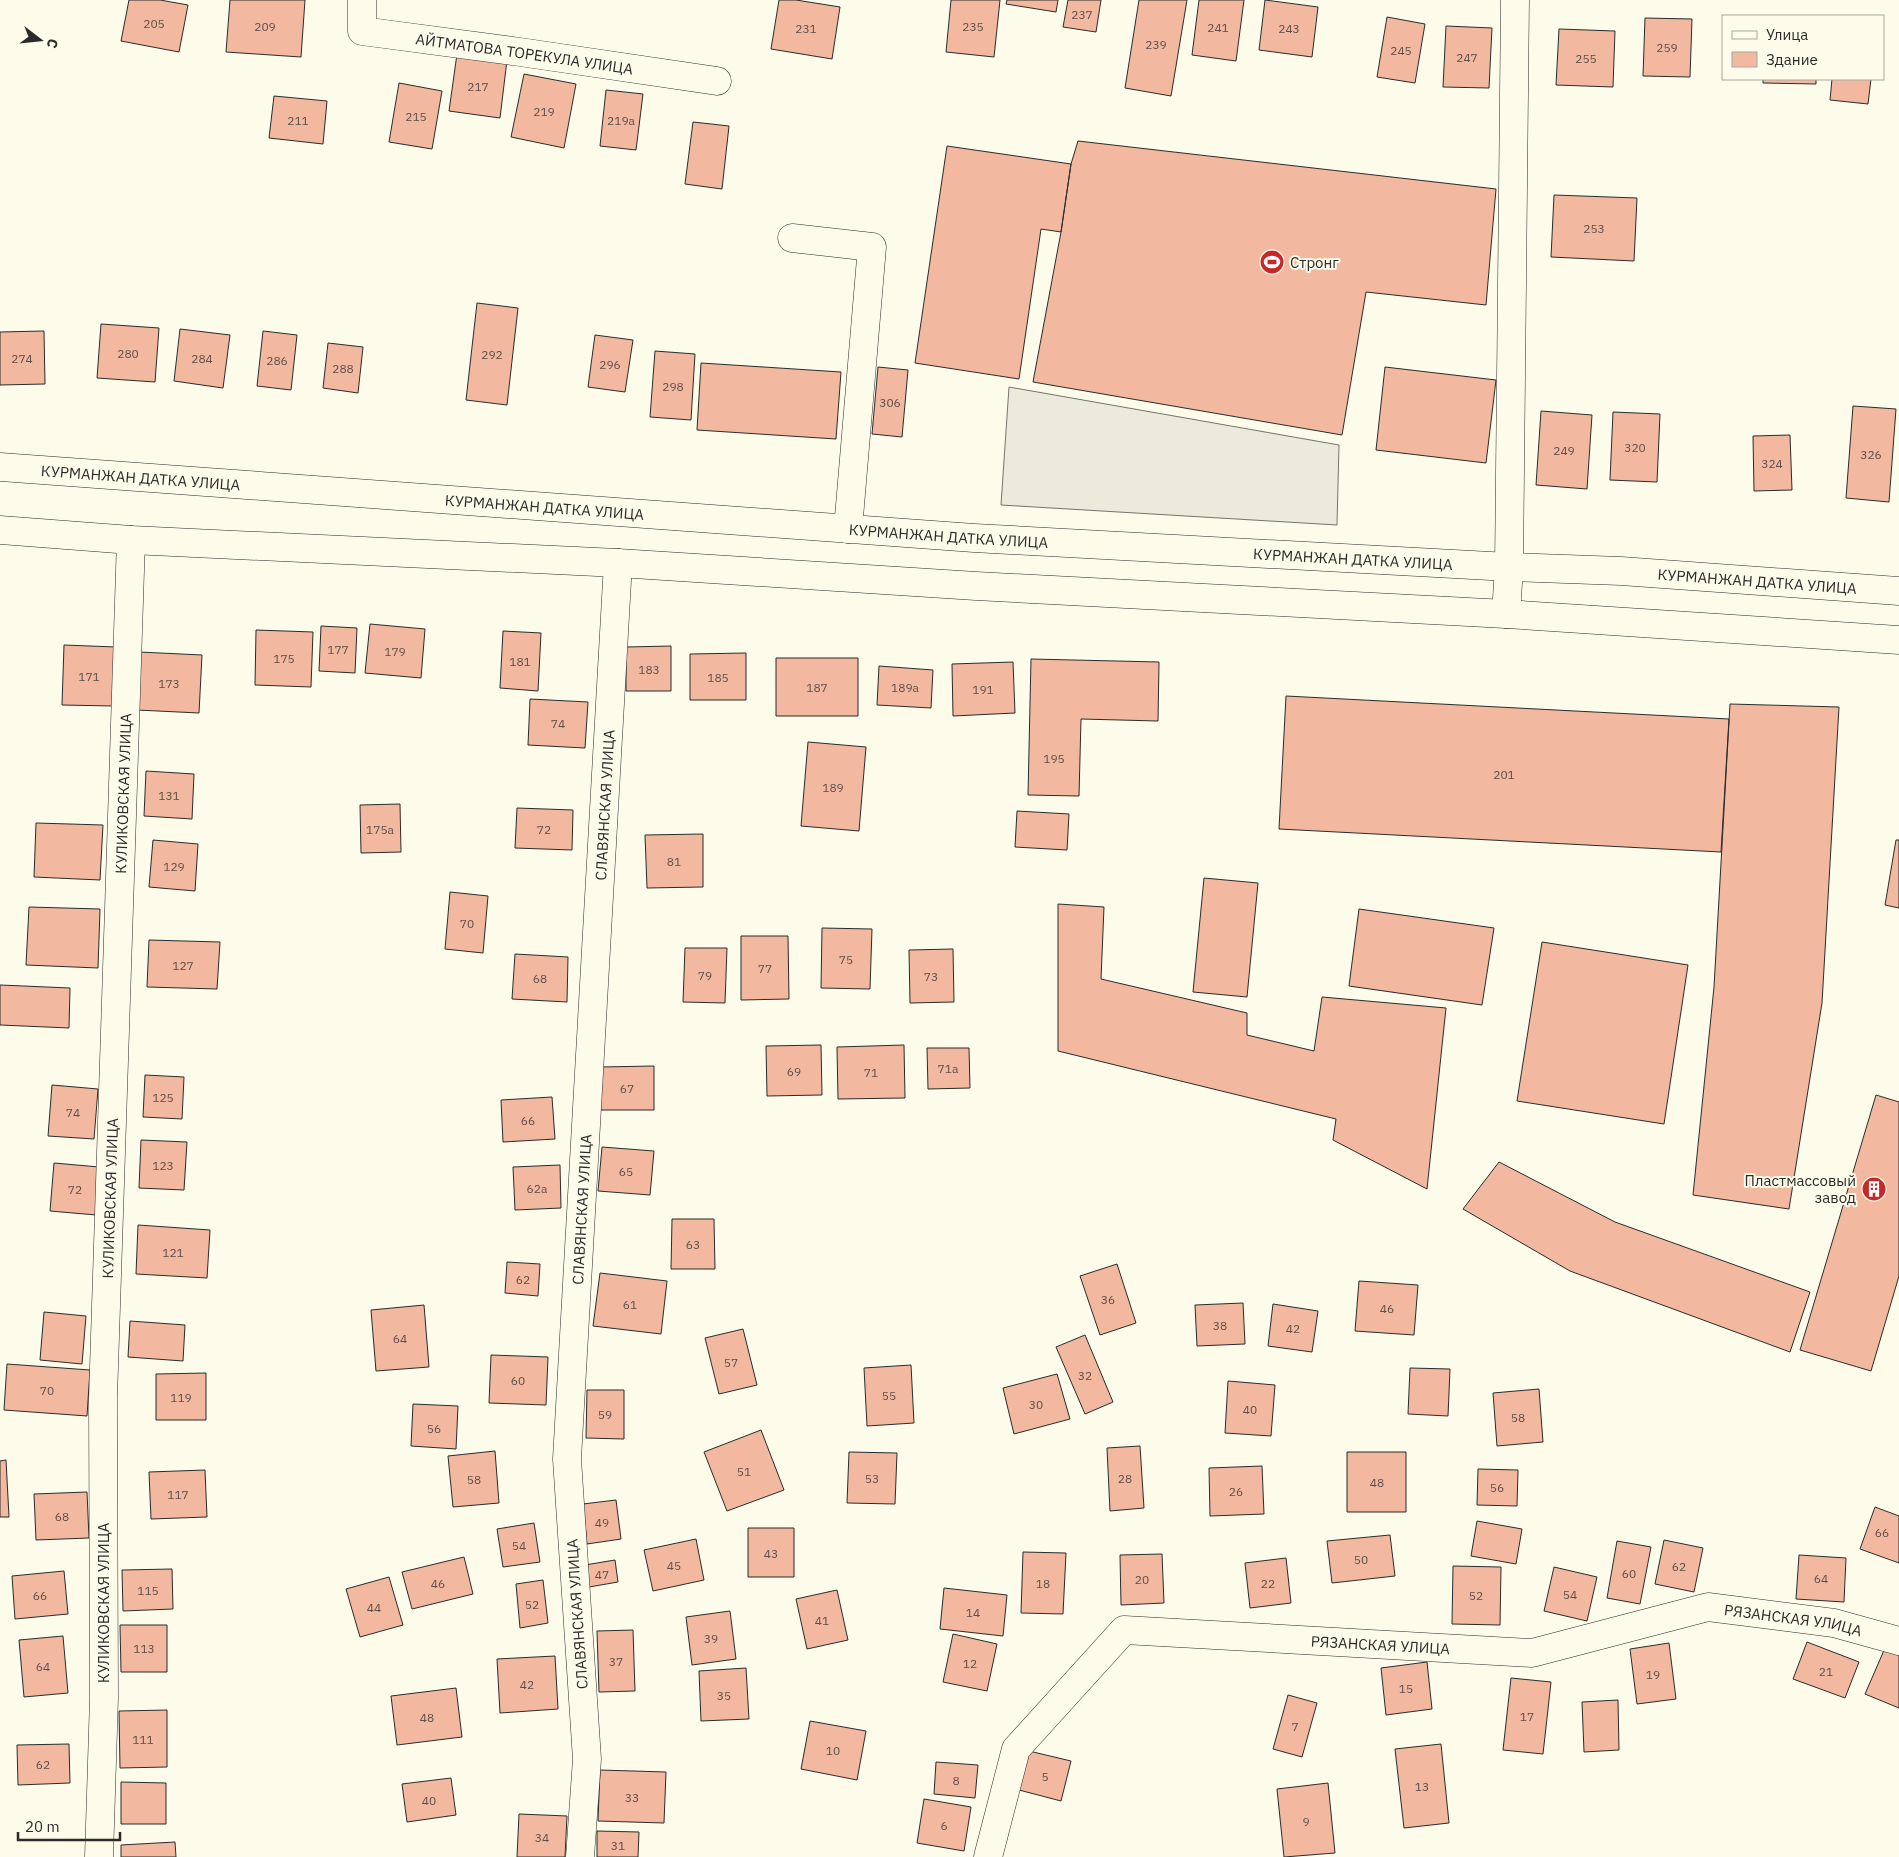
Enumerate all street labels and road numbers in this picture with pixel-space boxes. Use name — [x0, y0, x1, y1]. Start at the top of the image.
street label: АЙТМАТОВА ТОРЕКУЛА УЛИЦА — [415, 29, 635, 78]
street label: КУРМАНЖАН ДАТКА УЛИЦА — [40, 461, 241, 494]
street label: КУРМАНЖАН ДАТКА УЛИЦА — [444, 490, 645, 523]
street label: КУРМАНЖАН ДАТКА УЛИЦА — [848, 519, 1049, 552]
street label: КУРМАНЖАН ДАТКА УЛИЦА — [1253, 544, 1453, 573]
street label: КУРМАНЖАН ДАТКА УЛИЦА — [1657, 564, 1858, 597]
street label: КУЛИКОВСКАЯ УЛИЦА — [111, 712, 135, 874]
street label: СЛАВЯНСКАЯ УЛИЦА — [590, 729, 618, 881]
street label: КУЛИКОВСКАЯ УЛИЦА — [97, 1117, 122, 1279]
street label: СЛАВЯНСКАЯ УЛИЦА — [567, 1133, 595, 1285]
street label: КУЛИКОВСКАЯ УЛИЦА — [94, 1522, 113, 1683]
street label: СЛАВЯНСКАЯ УЛИЦА — [562, 1538, 592, 1690]
street label: РЯЗАНСКАЯ УЛИЦА — [1723, 1600, 1865, 1640]
street label: РЯЗАНСКАЯ УЛИЦА — [1310, 1631, 1451, 1658]

